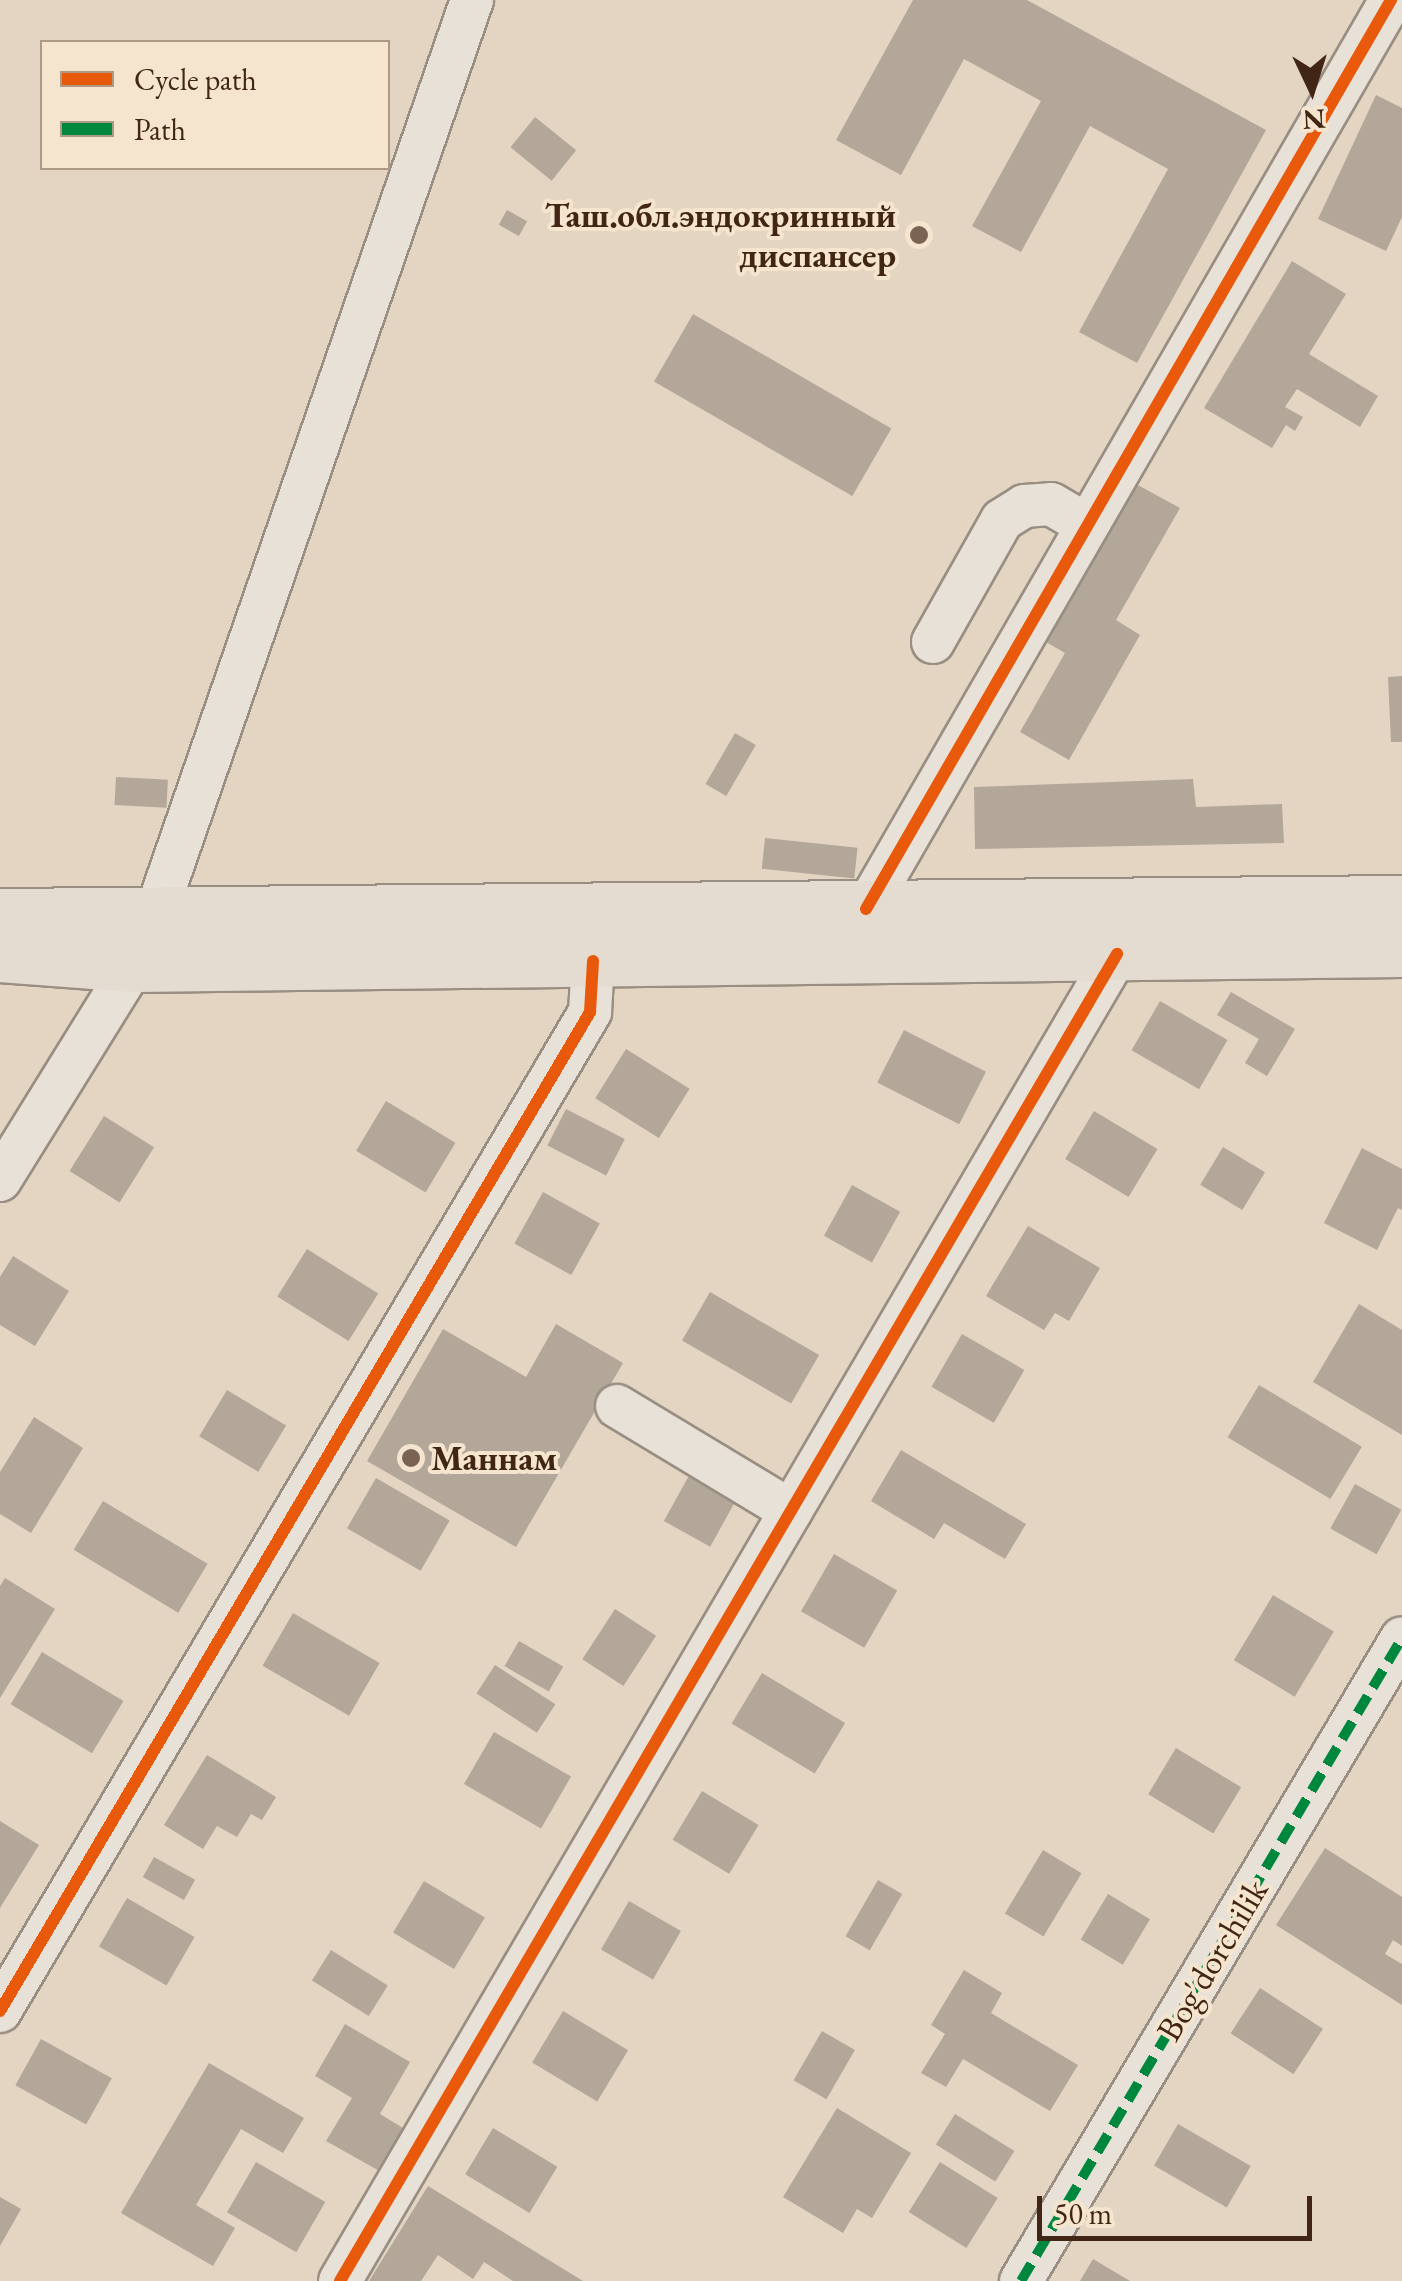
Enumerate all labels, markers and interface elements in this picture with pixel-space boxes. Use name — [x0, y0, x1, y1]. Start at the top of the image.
legend — [40, 40, 390, 170]
north arrow — [1262, 40, 1362, 140]
text: Cycle path — [134, 60, 257, 99]
text: N — [1302, 101, 1327, 139]
text: Path — [134, 110, 186, 149]
place label: Таш.обл.эндокринный диспансер — [545, 194, 896, 276]
marker: Таш.обл.эндокринный диспансер — [906, 222, 932, 248]
place label: Маннам — [431, 1437, 557, 1479]
marker: Маннам — [400, 1447, 422, 1469]
street label: Bog'dorchilik — [1147, 1872, 1277, 2048]
scale bar — [1042, 2176, 1317, 2238]
text: 50 m — [1054, 2194, 1112, 2233]

